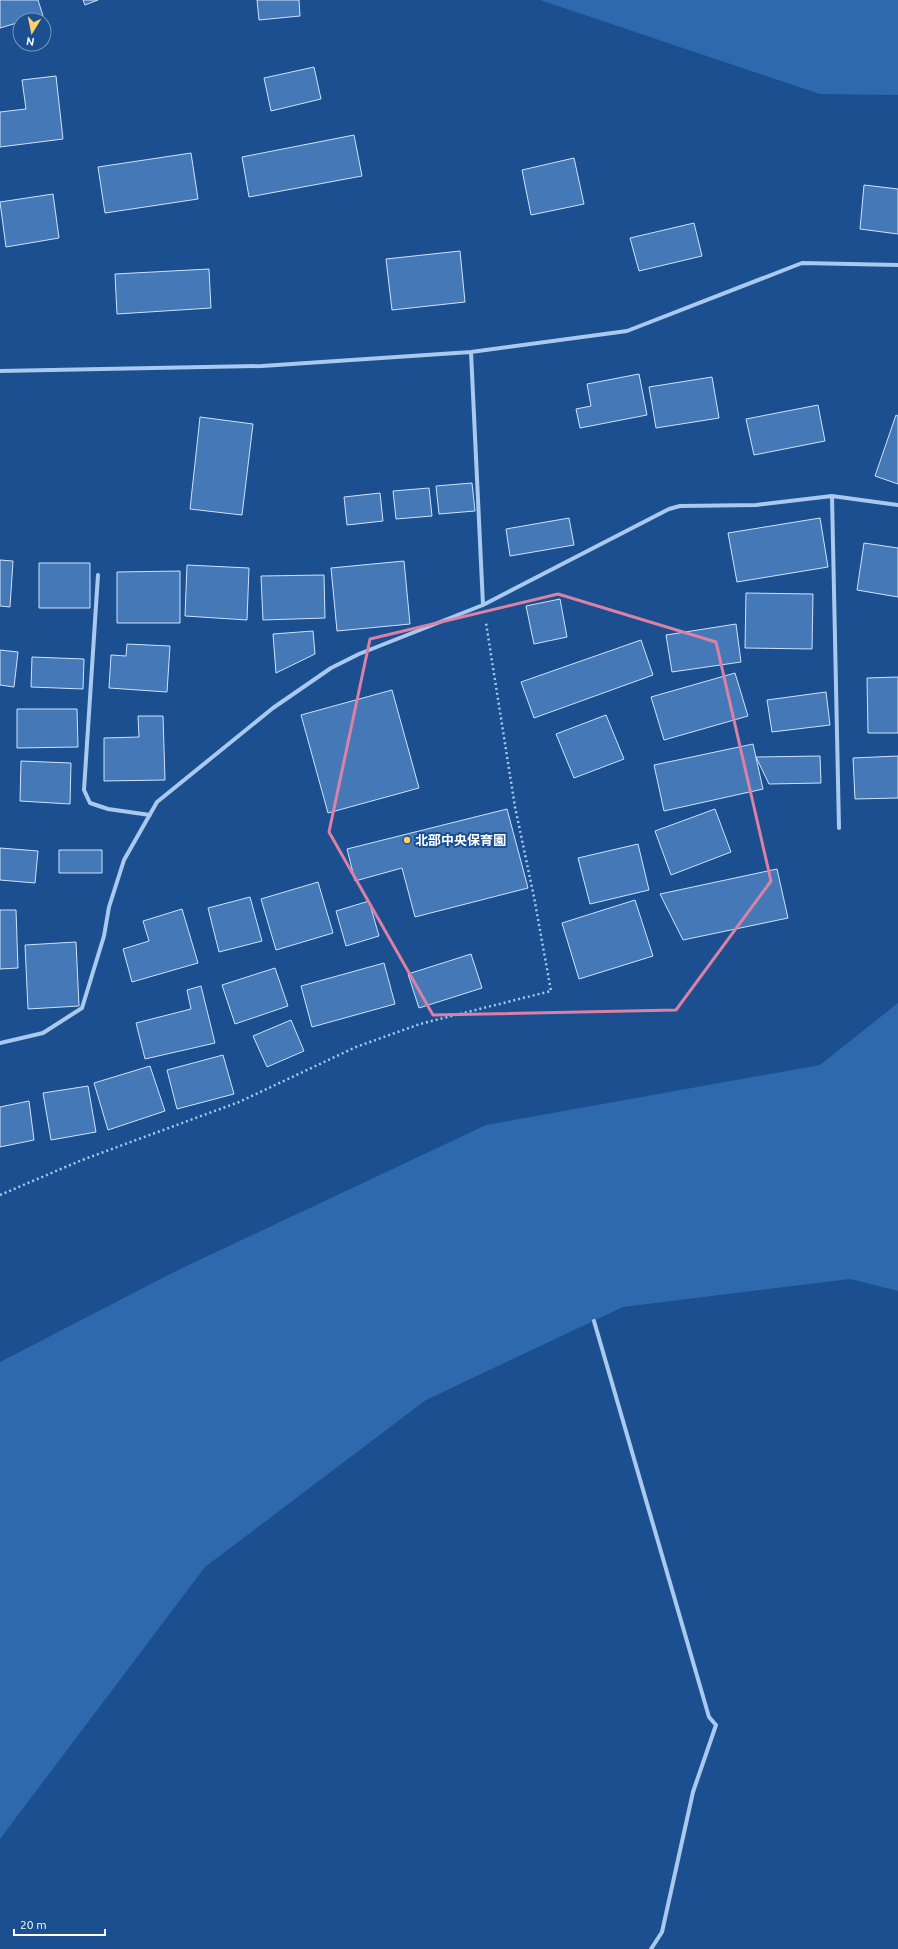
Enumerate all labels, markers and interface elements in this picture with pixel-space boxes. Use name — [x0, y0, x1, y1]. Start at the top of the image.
north arrow — [12, 12, 52, 52]
text: N — [25, 35, 35, 48]
place label: 北部中央保育園 — [415, 833, 506, 847]
marker: 北部中央保育園 — [402, 835, 412, 845]
scale bar — [14, 1911, 105, 1937]
text: 20 m — [20, 1918, 47, 1931]

